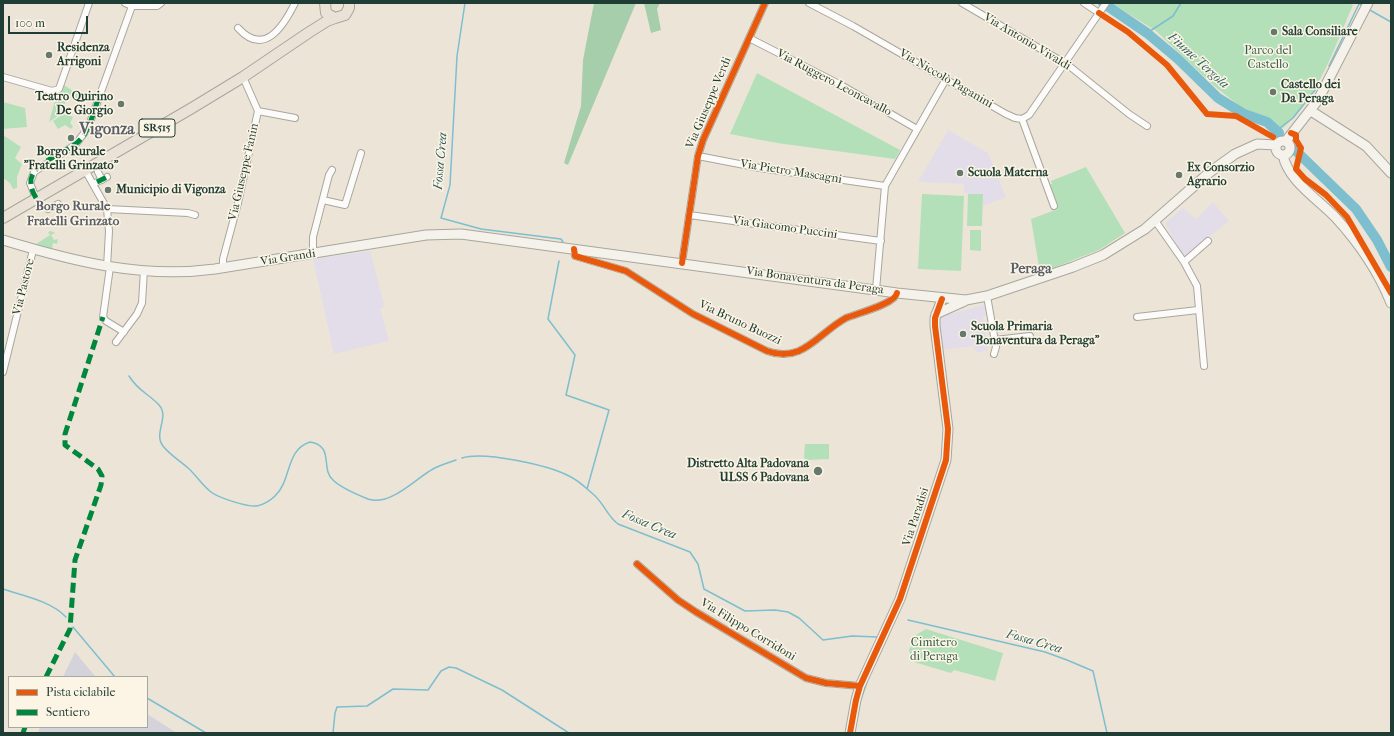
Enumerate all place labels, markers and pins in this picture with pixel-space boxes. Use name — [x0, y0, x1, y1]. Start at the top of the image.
place label: Sala Consiliare — [1282, 25, 1358, 39]
marker: Sala Consiliare — [1269, 27, 1279, 37]
place label: Residenza Arrigoni — [57, 41, 110, 69]
marker: Residenza Arrigoni — [44, 50, 54, 60]
place label: Castello dei Da Peraga — [1281, 78, 1340, 106]
marker: Castello dei Da Peraga — [1268, 87, 1278, 97]
place label: Teatro Quirino De Giorgio — [35, 90, 113, 118]
marker: Teatro Quirino De Giorgio — [116, 99, 126, 109]
marker: Borgo Rurale "Fratelli Grinzato" — [66, 133, 76, 143]
place label: Borgo Rurale "Fratelli Grinzato" — [24, 145, 118, 173]
place label: Ex Consorzio Agrario — [1187, 161, 1255, 189]
place label: Scuola Materna — [968, 166, 1048, 180]
marker: Scuola Materna — [955, 168, 965, 178]
marker: Ex Consorzio Agrario — [1174, 170, 1184, 180]
place label: Municipio di Vigonza — [116, 183, 226, 197]
marker: Municipio di Vigonza — [103, 185, 113, 195]
place label: Scuola Primaria “Bonaventura da Peraga” — [971, 320, 1099, 348]
marker: Scuola Primaria “Bonaventura da Peraga” — [958, 329, 968, 339]
place label: Distretto Alta Padovana ULSS 6 Padovana — [687, 457, 809, 485]
marker: Distretto Alta Padovana ULSS 6 Padovana — [812, 465, 824, 477]

